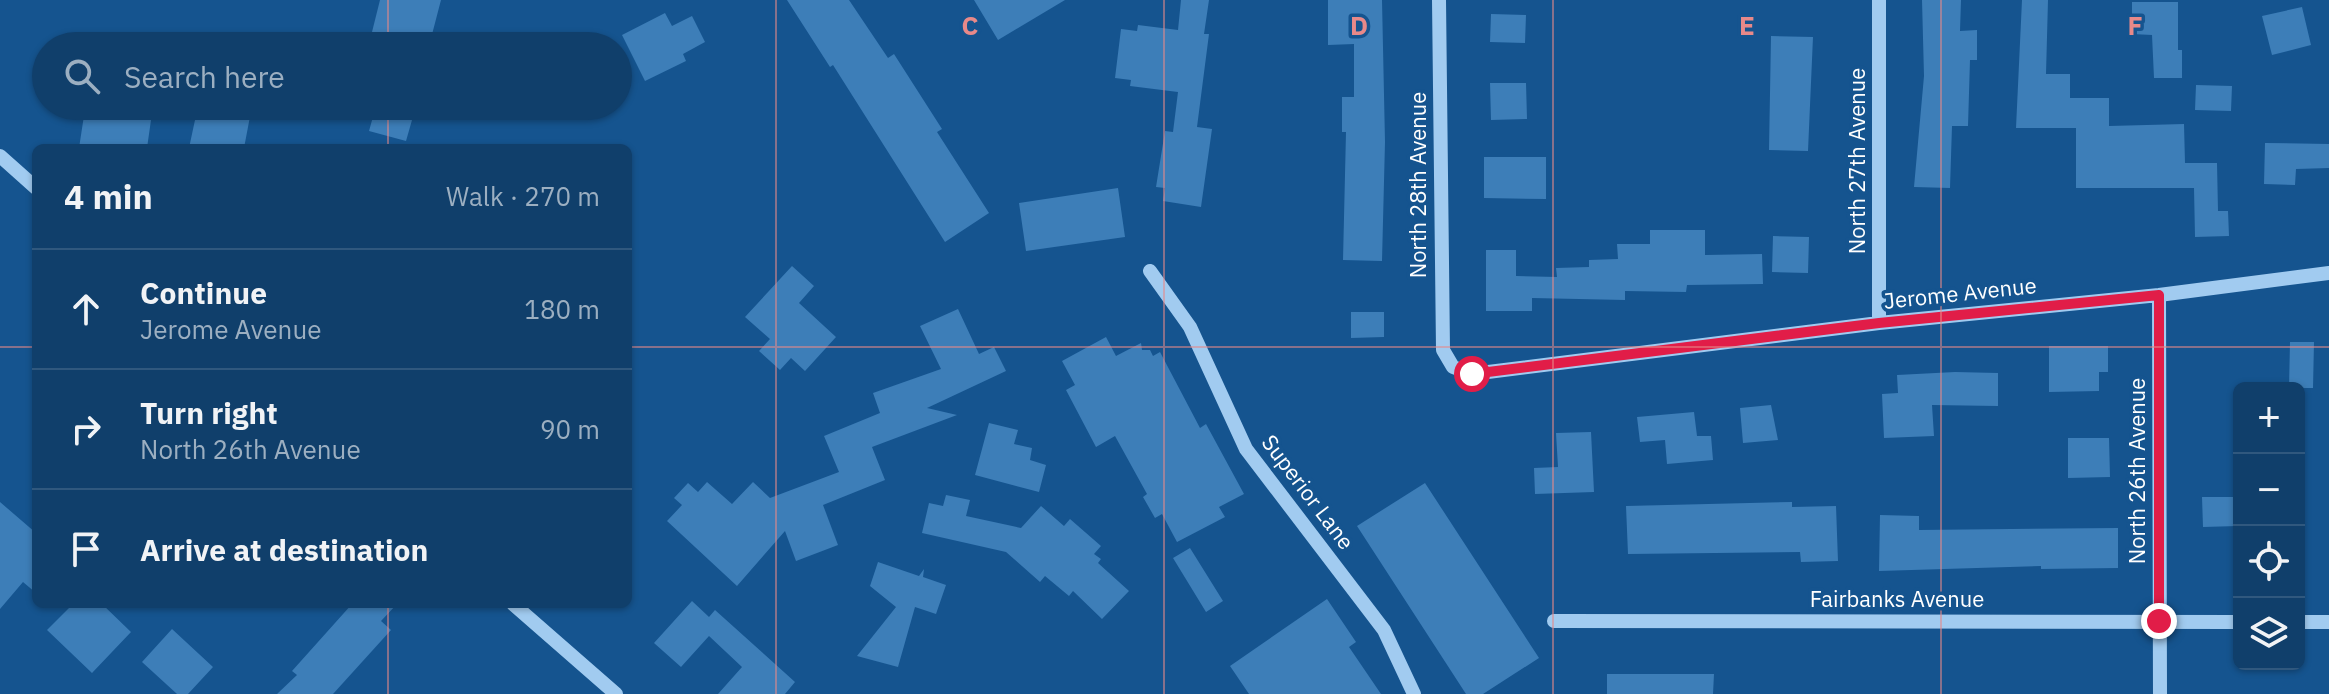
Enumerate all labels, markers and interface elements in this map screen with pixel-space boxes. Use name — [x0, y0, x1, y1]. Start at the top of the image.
text: C — [962, 8, 979, 42]
text: D — [1350, 8, 1368, 42]
text: E — [1739, 8, 1755, 42]
text: F — [2127, 8, 2143, 42]
search box — [32, 32, 632, 120]
icon: search — [60, 54, 104, 98]
text: Search here — [124, 57, 285, 96]
street label: North 27th Avenue — [1842, 68, 1871, 254]
street label: North 28th Avenue — [1403, 92, 1432, 278]
text: 4 min — [64, 174, 153, 218]
text: Walk · 270 m — [446, 179, 600, 213]
street label: Jerome Avenue — [1882, 270, 2038, 315]
text: Continue — [140, 273, 267, 312]
icon: ahead — [64, 287, 108, 331]
text: 180 m — [524, 292, 600, 326]
text: Jerome Avenue — [140, 312, 321, 346]
route start — [1454, 356, 1490, 392]
street label: North 26th Avenue — [2122, 378, 2151, 564]
map controls — [2233, 382, 2305, 670]
button: + — [2233, 382, 2305, 454]
text: Turn right — [140, 393, 278, 432]
icon: right — [64, 407, 108, 451]
text: 90 m — [540, 412, 600, 446]
street label: Superior Lane — [1256, 428, 1361, 555]
text: North 26th Avenue — [140, 432, 361, 466]
button: − — [2233, 454, 2305, 526]
button: locate — [2233, 526, 2305, 598]
icon: arrive — [64, 527, 108, 571]
text: Arrive at destination — [140, 530, 428, 569]
street label: Fairbanks Avenue — [1810, 584, 1984, 613]
button: layers — [2233, 598, 2305, 670]
route end — [2141, 603, 2177, 639]

